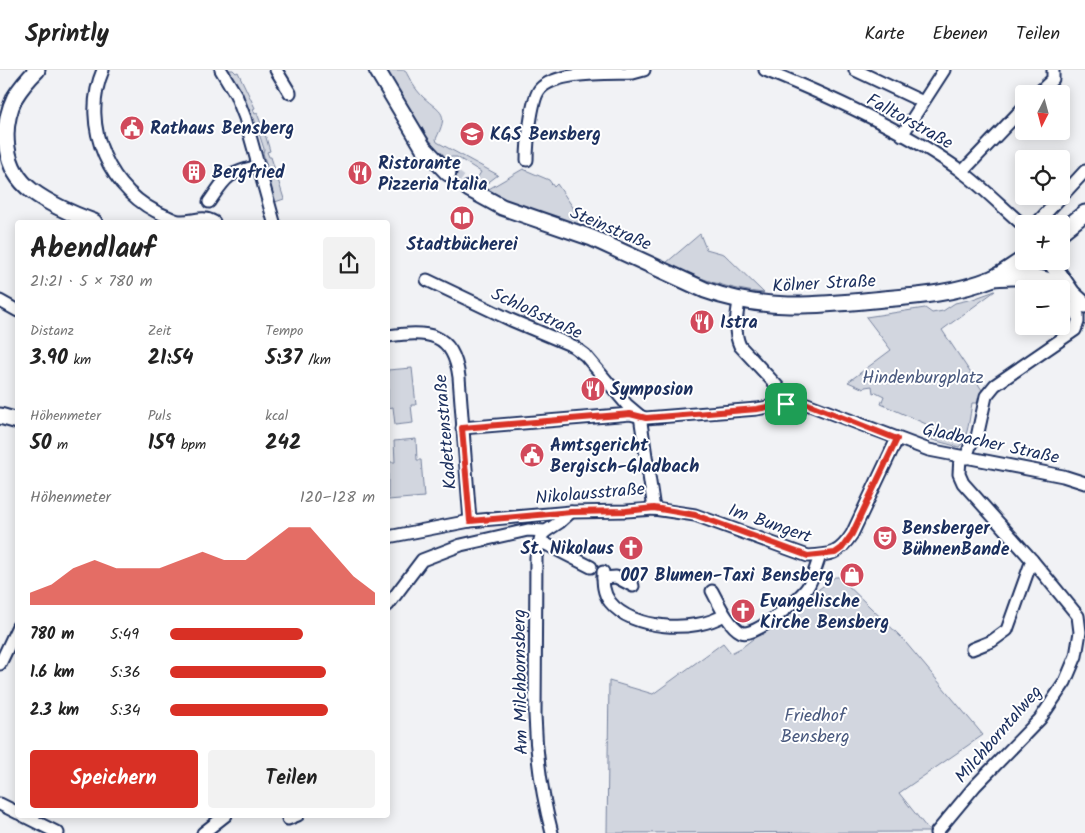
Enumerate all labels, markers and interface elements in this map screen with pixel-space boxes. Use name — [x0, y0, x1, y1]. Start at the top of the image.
text: Sprintly — [25, 15, 109, 54]
text: Karte — [864, 20, 905, 49]
text: Ebenen — [933, 20, 988, 49]
text: Teilen — [1016, 20, 1060, 49]
north arrow — [1015, 85, 1070, 140]
map controls — [1015, 85, 1070, 335]
street label: Falltorstraße — [861, 86, 958, 158]
public building icon: Rathaus Bensberg — [119, 115, 145, 141]
place label: Rathaus Bensberg — [150, 115, 294, 144]
school or university icon: KGS Bensberg — [459, 121, 485, 147]
place label: KGS Bensberg — [490, 121, 601, 150]
place label: Ristorante Pizzeria Italia — [378, 150, 487, 200]
button: locate — [1015, 150, 1070, 205]
building icon: Bergfried — [181, 159, 207, 185]
place label: Bergfried — [212, 159, 285, 188]
restaurant icon: Ristorante Pizzeria Italia — [347, 160, 373, 186]
street label: Steinstraße — [565, 199, 656, 260]
library icon: Stadtbücherei — [449, 205, 475, 231]
button: + — [1015, 215, 1070, 270]
text: Abendlauf — [30, 227, 155, 272]
place label: Stadtbücherei — [406, 231, 518, 260]
button: share — [323, 237, 375, 289]
street label: Kölner Straße — [772, 267, 877, 302]
text: 21:21 · 5 × 780 m — [30, 269, 153, 294]
button: − — [1015, 280, 1070, 335]
street label: Schloßstraße — [486, 281, 587, 348]
restaurant icon: Istra — [689, 309, 715, 335]
place label: Istra — [720, 309, 758, 338]
text: Distanz — [30, 320, 74, 342]
text: Zeit — [148, 320, 171, 342]
text: Tempo — [265, 320, 303, 342]
text: 3.90 — [30, 342, 68, 375]
text: 21:54 — [148, 342, 193, 375]
text: 5:37 — [265, 342, 303, 375]
text: km — [68, 349, 91, 371]
text: /km — [303, 349, 331, 371]
park label: Hindenburgplatz — [862, 364, 984, 393]
street label: Kadettenstraße — [427, 373, 466, 491]
restaurant icon: Symposion — [580, 376, 606, 402]
place label: Symposion — [610, 376, 693, 405]
pin — [765, 383, 807, 425]
icon: arrive — [772, 390, 800, 418]
text: Höhenmeter — [30, 405, 101, 427]
text: Puls — [148, 405, 171, 427]
text: kcal — [265, 405, 288, 427]
street label: Gladbacher Straße — [920, 416, 1062, 473]
text: 50 — [30, 427, 51, 460]
text: 159 — [148, 427, 175, 460]
text: 242 — [265, 427, 301, 460]
place label: Amtsgericht Bergisch-Gladbach — [550, 432, 700, 482]
text: m — [51, 434, 68, 456]
text: bpm — [175, 434, 206, 456]
public building icon: Amtsgericht Bergisch-Gladbach — [519, 442, 545, 468]
street label: Nikolausstraße — [534, 475, 646, 514]
text: Höhenmeter — [30, 485, 111, 510]
text: 120–128 m — [300, 485, 375, 510]
street label: Im Bungert — [724, 497, 816, 553]
place label: Bensberger BühnenBande — [902, 515, 1010, 565]
theatre icon: Bensberger BühnenBande — [872, 525, 898, 551]
place label: St. Nikolaus — [521, 535, 615, 564]
church icon: St. Nikolaus — [618, 535, 644, 561]
place label: 007 Blumen-Taxi Bensberg — [621, 562, 834, 591]
shop icon: 007 Blumen-Taxi Bensberg — [839, 562, 865, 588]
place label: Evangelische Kirche Bensberg — [760, 588, 889, 638]
church icon: Evangelische Kirche Bensberg — [730, 598, 756, 624]
street label: Am Milchbornsberg — [506, 609, 537, 755]
text: 780 m — [30, 622, 74, 647]
text: 5:49 — [110, 622, 139, 647]
text: 1.6 km — [30, 660, 74, 685]
text: 5:36 — [110, 660, 141, 685]
street label: Milchborntalweg — [948, 679, 1050, 791]
text: 2.3 km — [30, 698, 79, 723]
text: 5:34 — [110, 698, 140, 723]
park label: Friedhof Bensberg — [781, 702, 849, 752]
button: Speichern — [30, 750, 198, 808]
button: Teilen — [208, 750, 375, 808]

